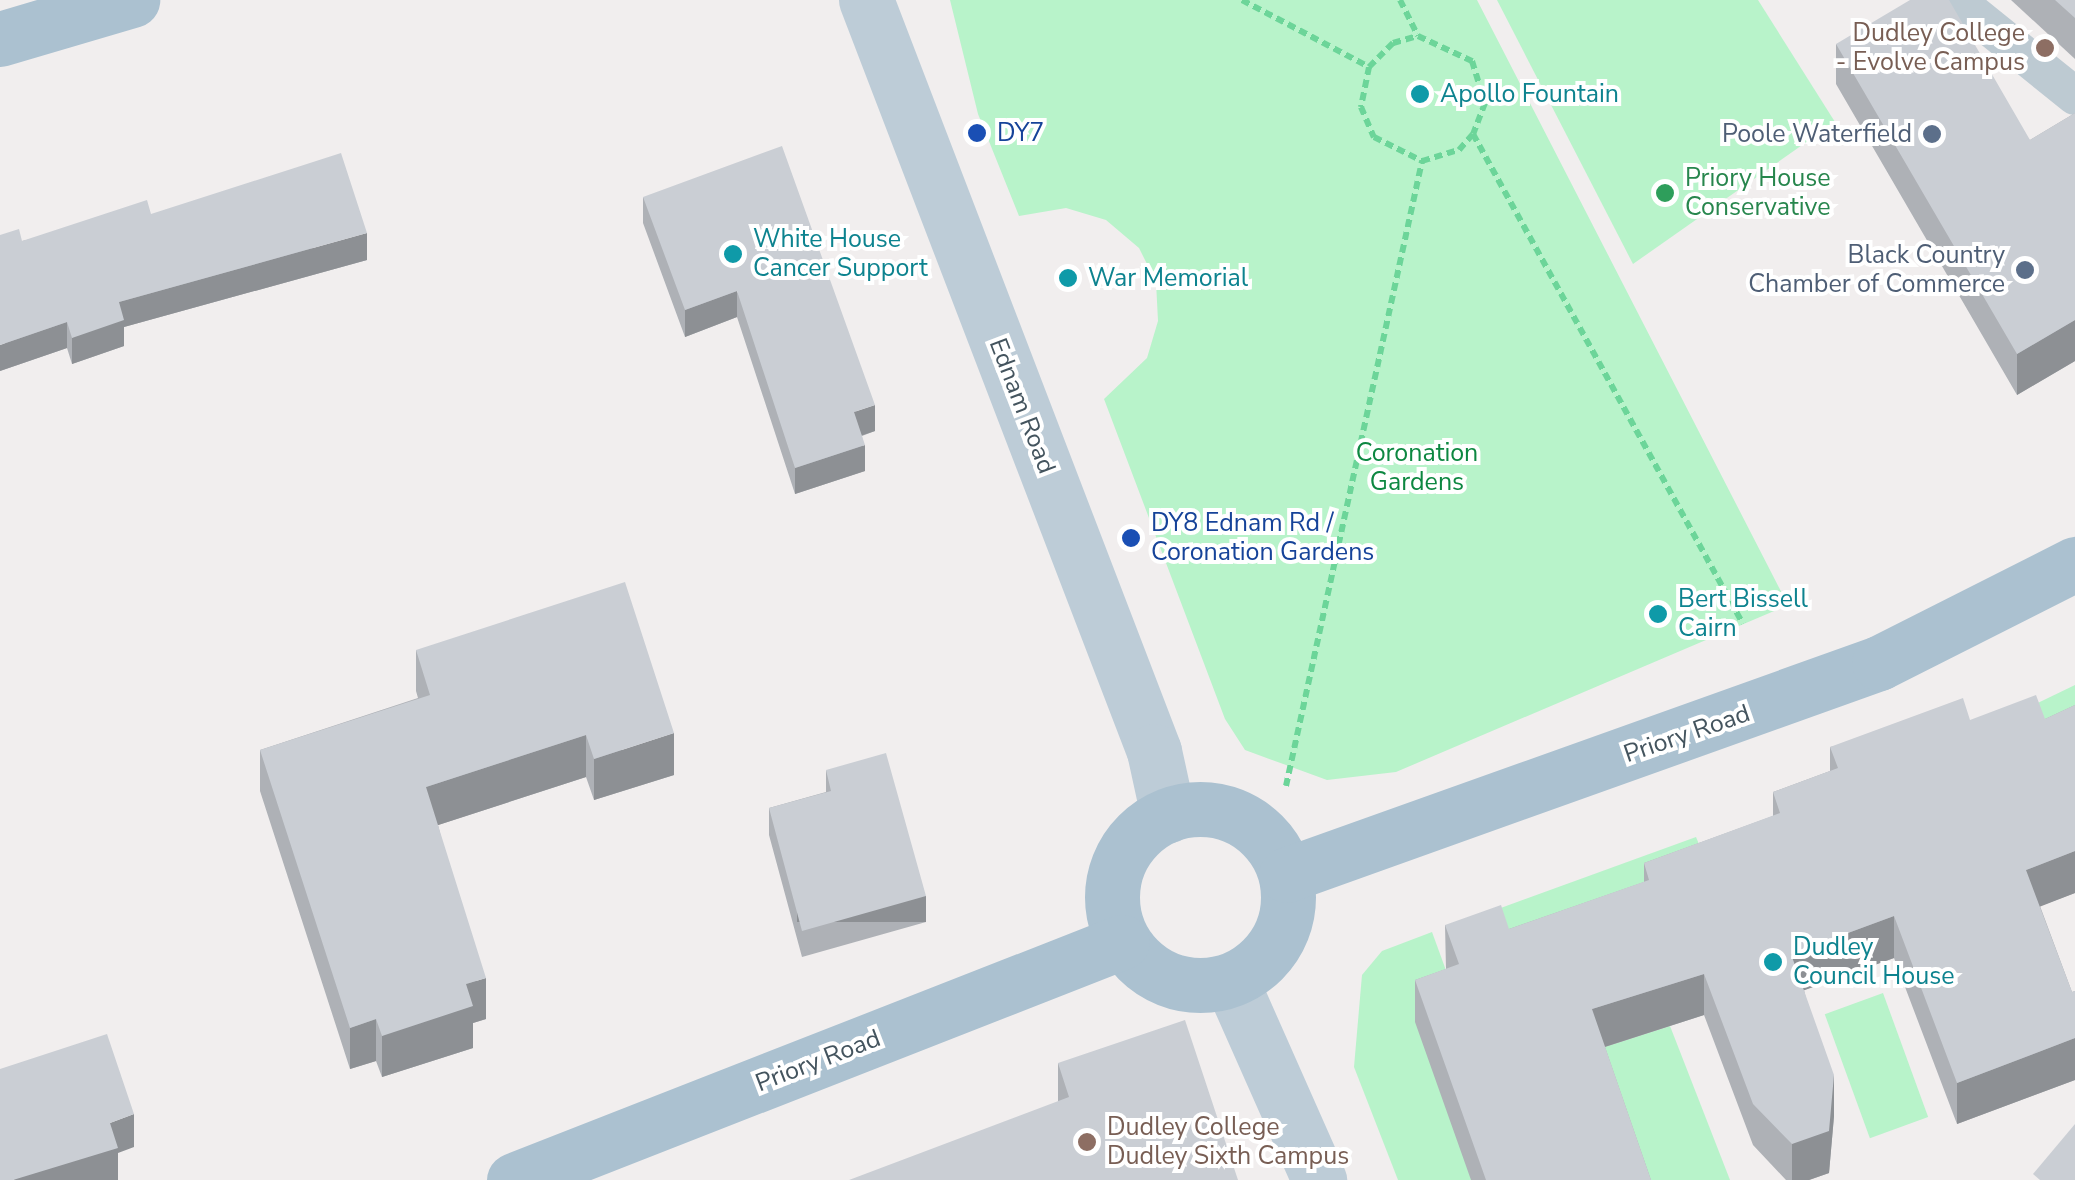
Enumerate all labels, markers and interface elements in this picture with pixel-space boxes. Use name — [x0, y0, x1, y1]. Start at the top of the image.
place label: Dudley College - Evolve Campus — [1836, 19, 2025, 78]
marker: Dudley College - Evolve Campus — [2034, 37, 2056, 59]
place label: Apollo Fountain — [1440, 79, 1619, 109]
marker: Apollo Fountain — [1409, 83, 1431, 105]
place label: DY7 — [997, 118, 1044, 148]
place label: Poole Waterfield — [1722, 119, 1912, 149]
marker: DY7 — [966, 122, 988, 144]
marker: Poole Waterfield — [1921, 123, 1943, 145]
place label: Priory House Conservative — [1685, 164, 1830, 223]
marker: Priory House Conservative — [1654, 182, 1676, 204]
place label: White House Cancer Support — [753, 225, 928, 284]
place label: Black Country Chamber of Commerce — [1748, 241, 2005, 300]
marker: White House Cancer Support — [722, 243, 744, 265]
marker: Black Country Chamber of Commerce — [2014, 259, 2036, 281]
place label: War Memorial — [1088, 263, 1248, 293]
marker: War Memorial — [1057, 267, 1079, 289]
street label: Ednam Road — [982, 334, 1062, 478]
park label: Coronation Gardens — [1356, 439, 1478, 498]
place label: DY8 Ednam Rd / Coronation Gardens — [1151, 509, 1374, 568]
marker: DY8 Ednam Rd / Coronation Gardens — [1120, 527, 1142, 549]
place label: Bert Bissell Cairn — [1678, 585, 1808, 644]
marker: Bert Bissell Cairn — [1647, 603, 1669, 625]
street label: Priory Road — [1620, 698, 1754, 770]
place label: Dudley Council House — [1793, 933, 1955, 992]
marker: Dudley Council House — [1762, 951, 1784, 973]
street label: Priory Road — [751, 1023, 885, 1099]
place label: Dudley College Dudley Sixth Campus — [1107, 1113, 1349, 1172]
marker: Dudley College Dudley Sixth Campus — [1076, 1131, 1098, 1153]

